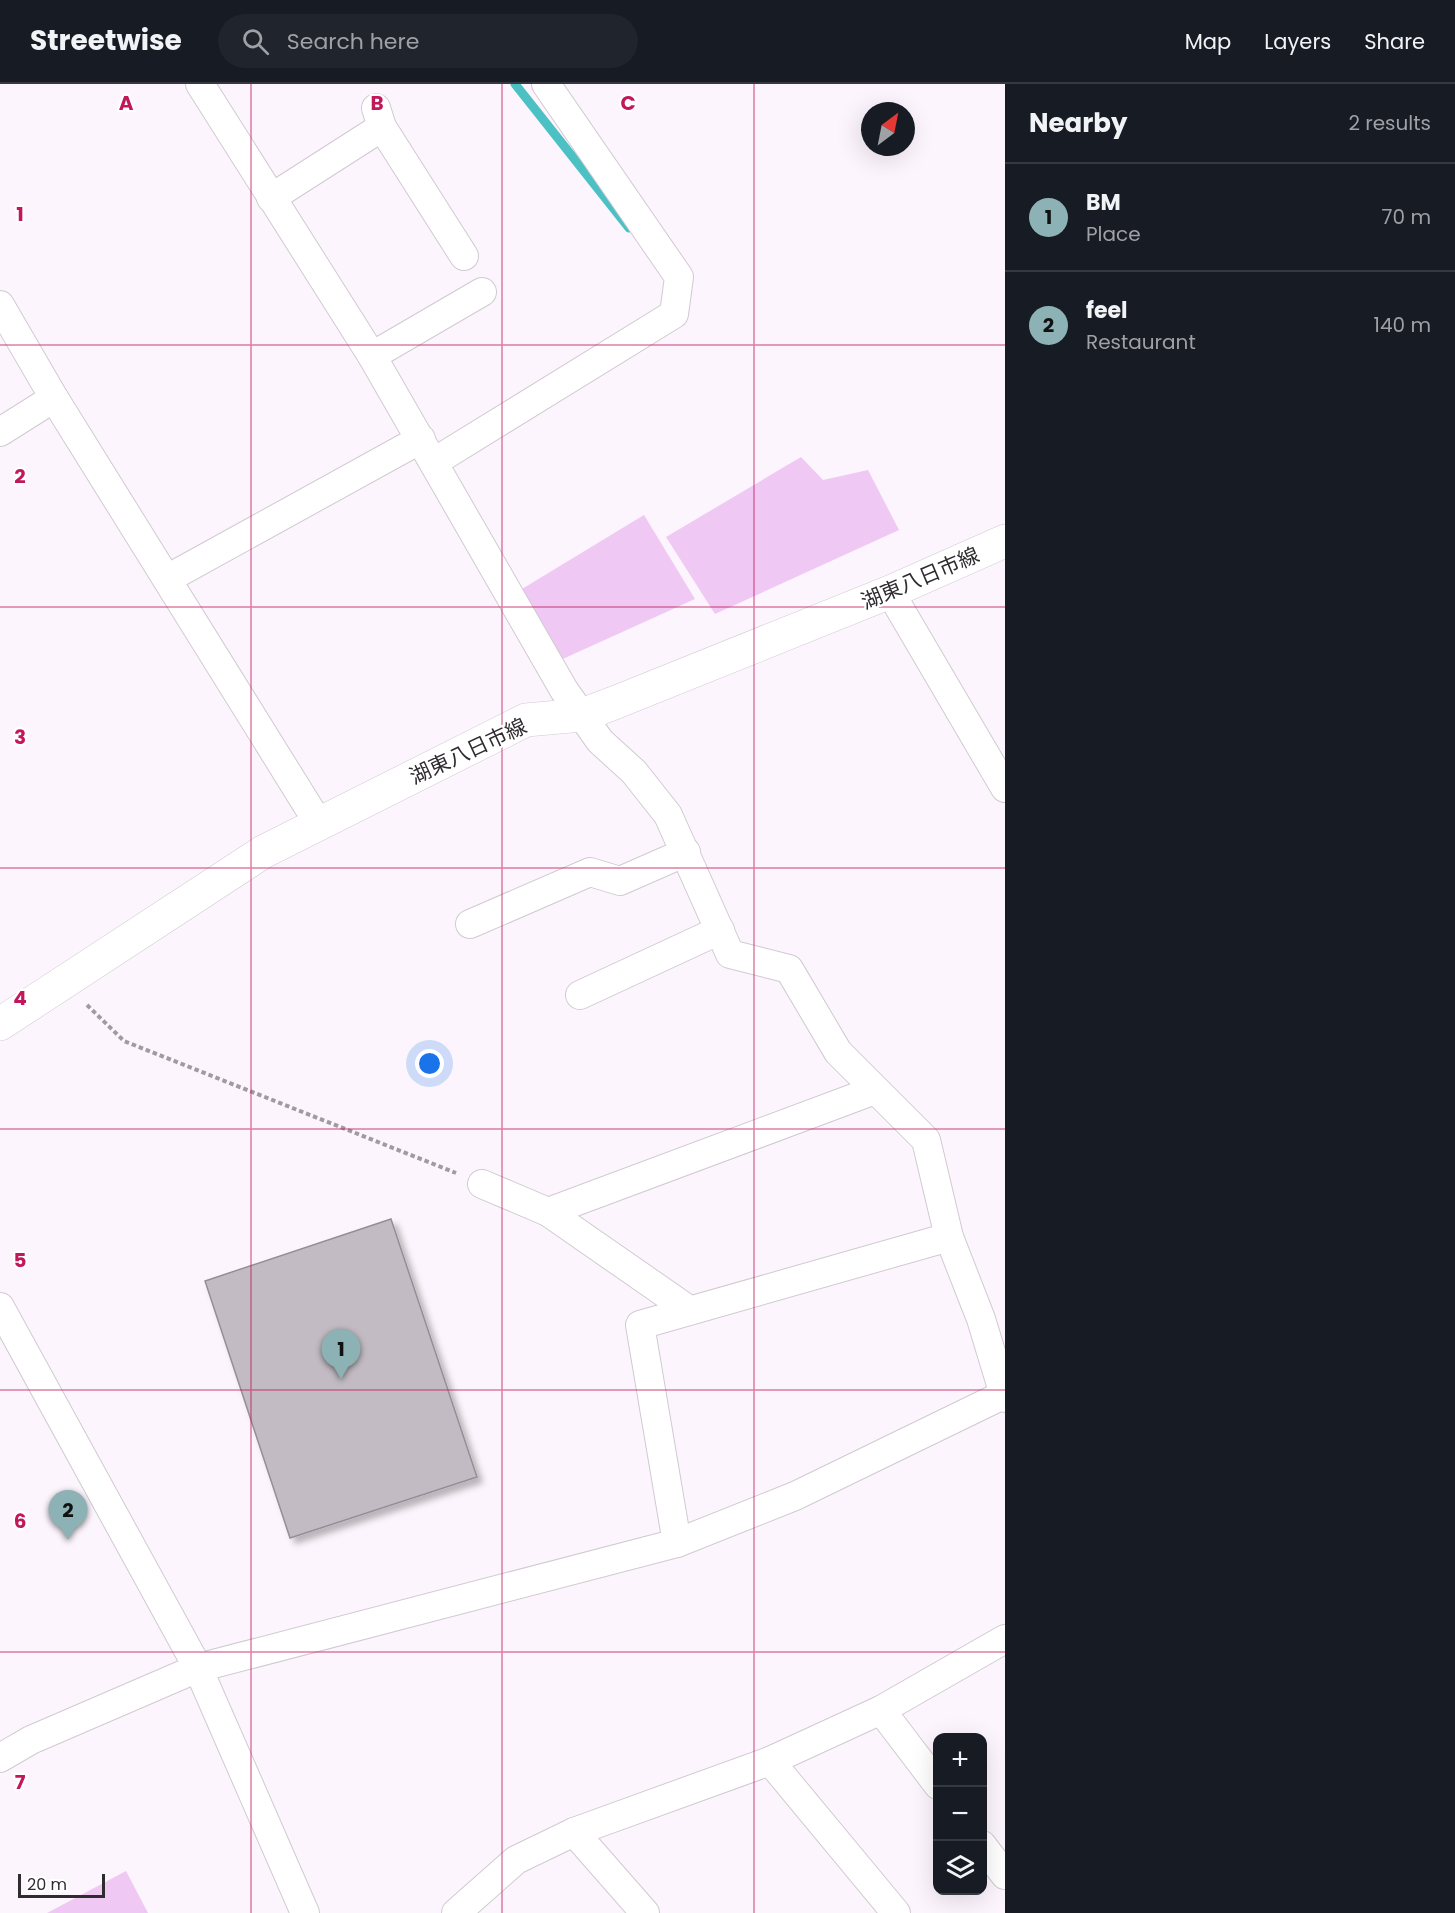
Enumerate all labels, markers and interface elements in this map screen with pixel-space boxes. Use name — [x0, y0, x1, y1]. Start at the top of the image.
search box — [218, 14, 638, 68]
text: Streetwise — [30, 21, 182, 60]
icon: search — [239, 25, 272, 58]
text: Search here — [287, 26, 419, 57]
text: Map — [1185, 27, 1231, 56]
text: Layers — [1264, 27, 1331, 56]
text: Share — [1364, 27, 1425, 56]
text: A — [119, 89, 134, 117]
text: B — [370, 89, 384, 117]
text: C — [620, 89, 636, 117]
north arrow — [861, 102, 915, 156]
text: Nearby — [1029, 105, 1127, 141]
text: 2 results — [1348, 109, 1431, 137]
text: BM — [1086, 187, 1121, 218]
text: 1 — [16, 200, 24, 228]
text: 1 — [1045, 203, 1052, 231]
text: 70 m — [1382, 203, 1431, 231]
text: Place — [1086, 220, 1141, 248]
text: feel — [1086, 295, 1128, 326]
text: 2 — [1043, 311, 1054, 339]
text: 140 m — [1374, 311, 1431, 339]
text: Restaurant — [1086, 328, 1196, 356]
text: 2 — [14, 462, 26, 490]
street label: 湖東八日市線 — [856, 540, 984, 616]
street label: 湖東八日市線 — [405, 711, 531, 791]
text: 3 — [14, 723, 26, 751]
text: 4 — [13, 984, 27, 1012]
your location — [415, 1049, 444, 1078]
text: 5 — [14, 1246, 27, 1274]
pin: 1 — [322, 1330, 360, 1379]
pin: 2 — [48, 1490, 88, 1540]
text: 6 — [14, 1507, 26, 1535]
map controls — [933, 1733, 987, 1895]
button: + — [933, 1733, 987, 1787]
text: 7 — [15, 1768, 26, 1796]
button: − — [933, 1787, 987, 1841]
button: layers — [933, 1841, 987, 1895]
scale bar — [18, 1871, 105, 1898]
text: 20 m — [27, 1873, 67, 1896]

